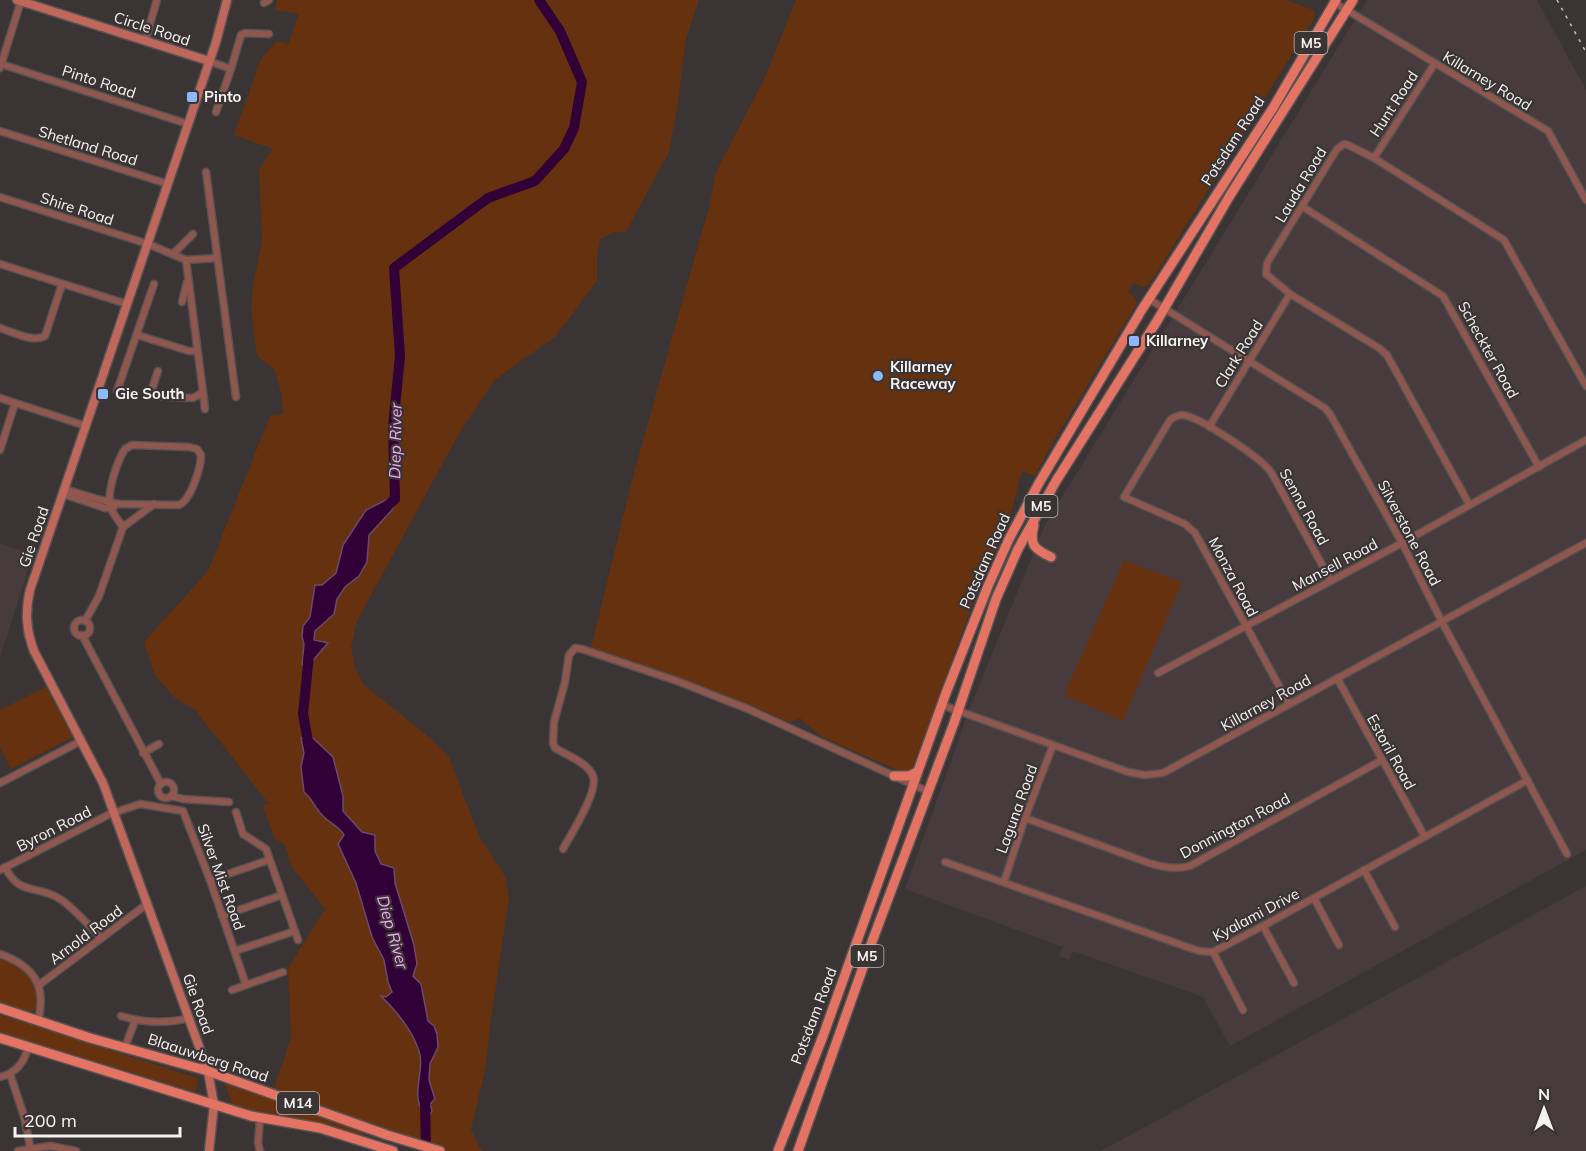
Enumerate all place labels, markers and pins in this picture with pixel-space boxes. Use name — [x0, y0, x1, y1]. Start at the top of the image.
place label: Pinto — [204, 87, 242, 106]
marker: Pinto — [185, 90, 199, 104]
place label: Killarney — [1146, 331, 1209, 350]
marker: Killarney — [1127, 334, 1141, 348]
place label: Killarney Raceway — [890, 357, 957, 393]
marker: Killarney Raceway — [871, 369, 885, 383]
place label: Gie South — [115, 384, 185, 403]
marker: Gie South — [96, 387, 110, 401]

